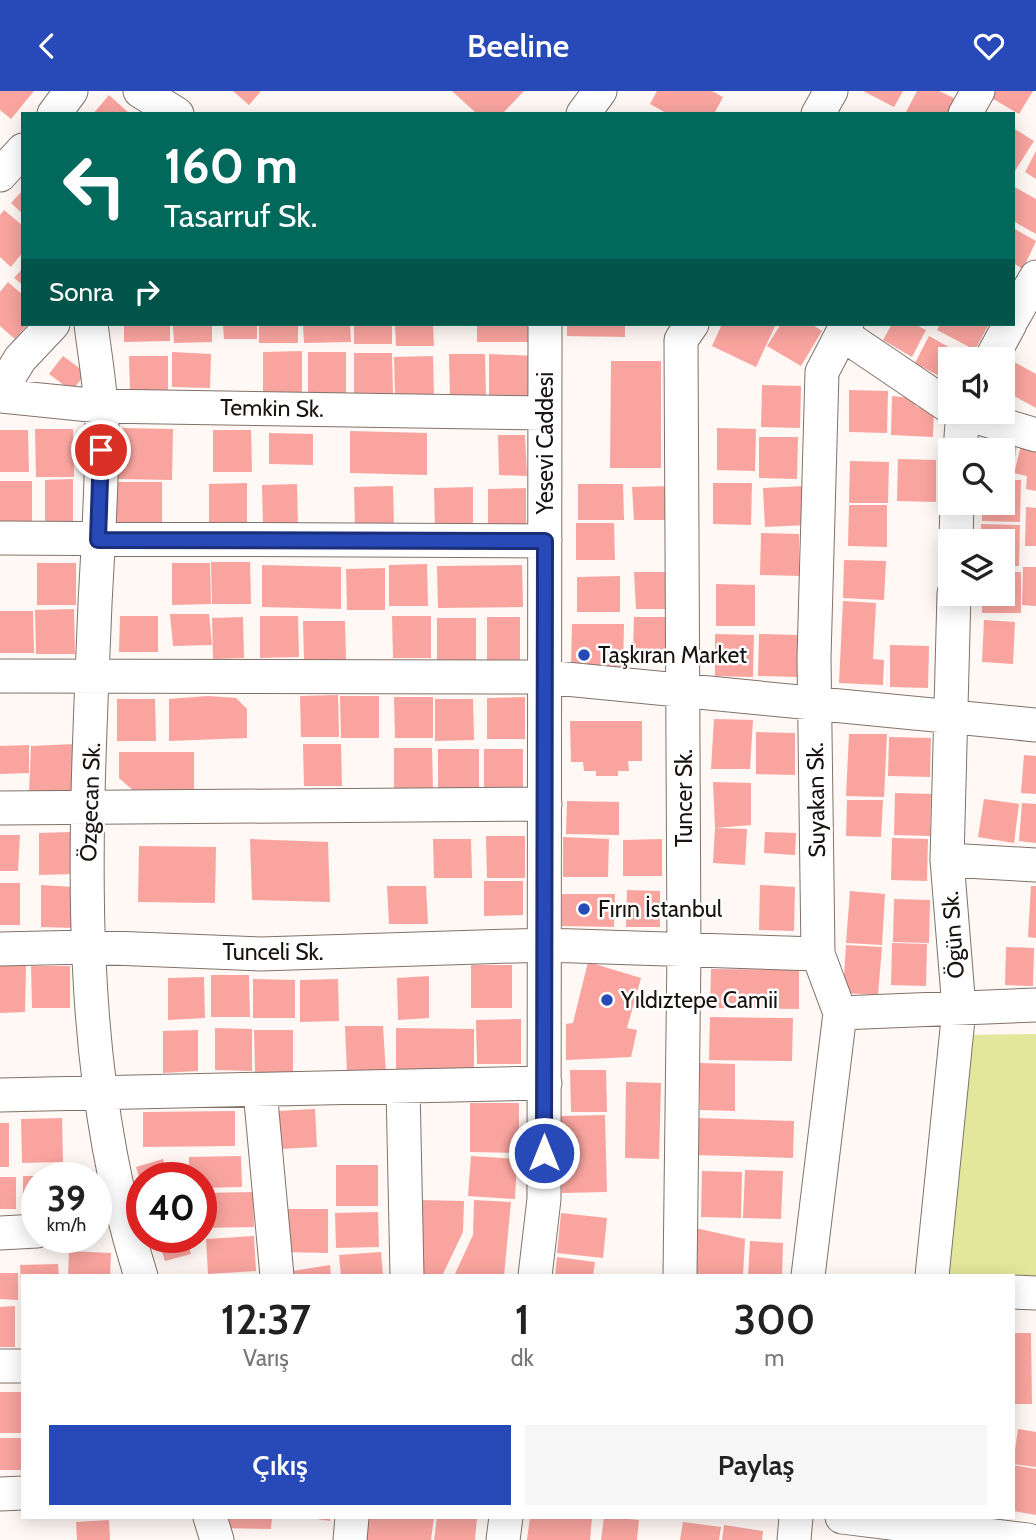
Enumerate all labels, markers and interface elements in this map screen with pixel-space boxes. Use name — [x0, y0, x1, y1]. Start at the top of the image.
text: Beeline — [467, 26, 569, 65]
icon: back — [28, 27, 66, 65]
icon: heart — [970, 27, 1008, 65]
text: 160 m — [164, 136, 298, 195]
icon: left — [49, 140, 140, 231]
text: Tasarruf Sk. — [164, 196, 317, 235]
icon: right — [128, 273, 166, 311]
text: Sonra — [49, 276, 114, 308]
map controls — [938, 347, 1015, 606]
button: sound — [938, 347, 1015, 424]
street label: Yesevi Caddesi — [531, 372, 559, 515]
street label: Temkin Sk. — [220, 393, 324, 423]
pin — [71, 420, 131, 480]
icon: arrive — [82, 431, 120, 469]
button: search — [938, 438, 1015, 515]
button: layers — [938, 529, 1015, 606]
place label: Taşkıran Market — [598, 641, 747, 669]
marker: Taşkıran Market — [576, 647, 592, 663]
street label: Özgecan Sk. — [74, 742, 106, 862]
street label: Suyakan Sk. — [801, 742, 831, 858]
street label: Tuncer Sk. — [670, 749, 698, 847]
street label: Ögün Sk. — [936, 890, 970, 980]
place label: Fırın İstanbul — [598, 895, 723, 923]
marker: Fırın İstanbul — [576, 901, 592, 917]
street label: Tunceli Sk. — [222, 938, 324, 966]
place label: Yıldıztepe Camii — [620, 986, 778, 1014]
marker: Yıldıztepe Camii — [599, 992, 615, 1008]
position arrow — [507, 1116, 581, 1190]
speed limit sign: 40 — [126, 1162, 217, 1253]
text: 39 — [47, 1177, 86, 1220]
text: km/h — [47, 1214, 86, 1236]
text: 12:37 — [221, 1293, 311, 1345]
text: 1 — [515, 1293, 530, 1345]
text: 300 — [734, 1293, 815, 1345]
text: Varış — [243, 1344, 289, 1372]
text: dk — [511, 1344, 534, 1372]
text: m — [764, 1344, 784, 1372]
button: Çıkış — [49, 1425, 511, 1505]
button: Paylaş — [525, 1425, 987, 1505]

